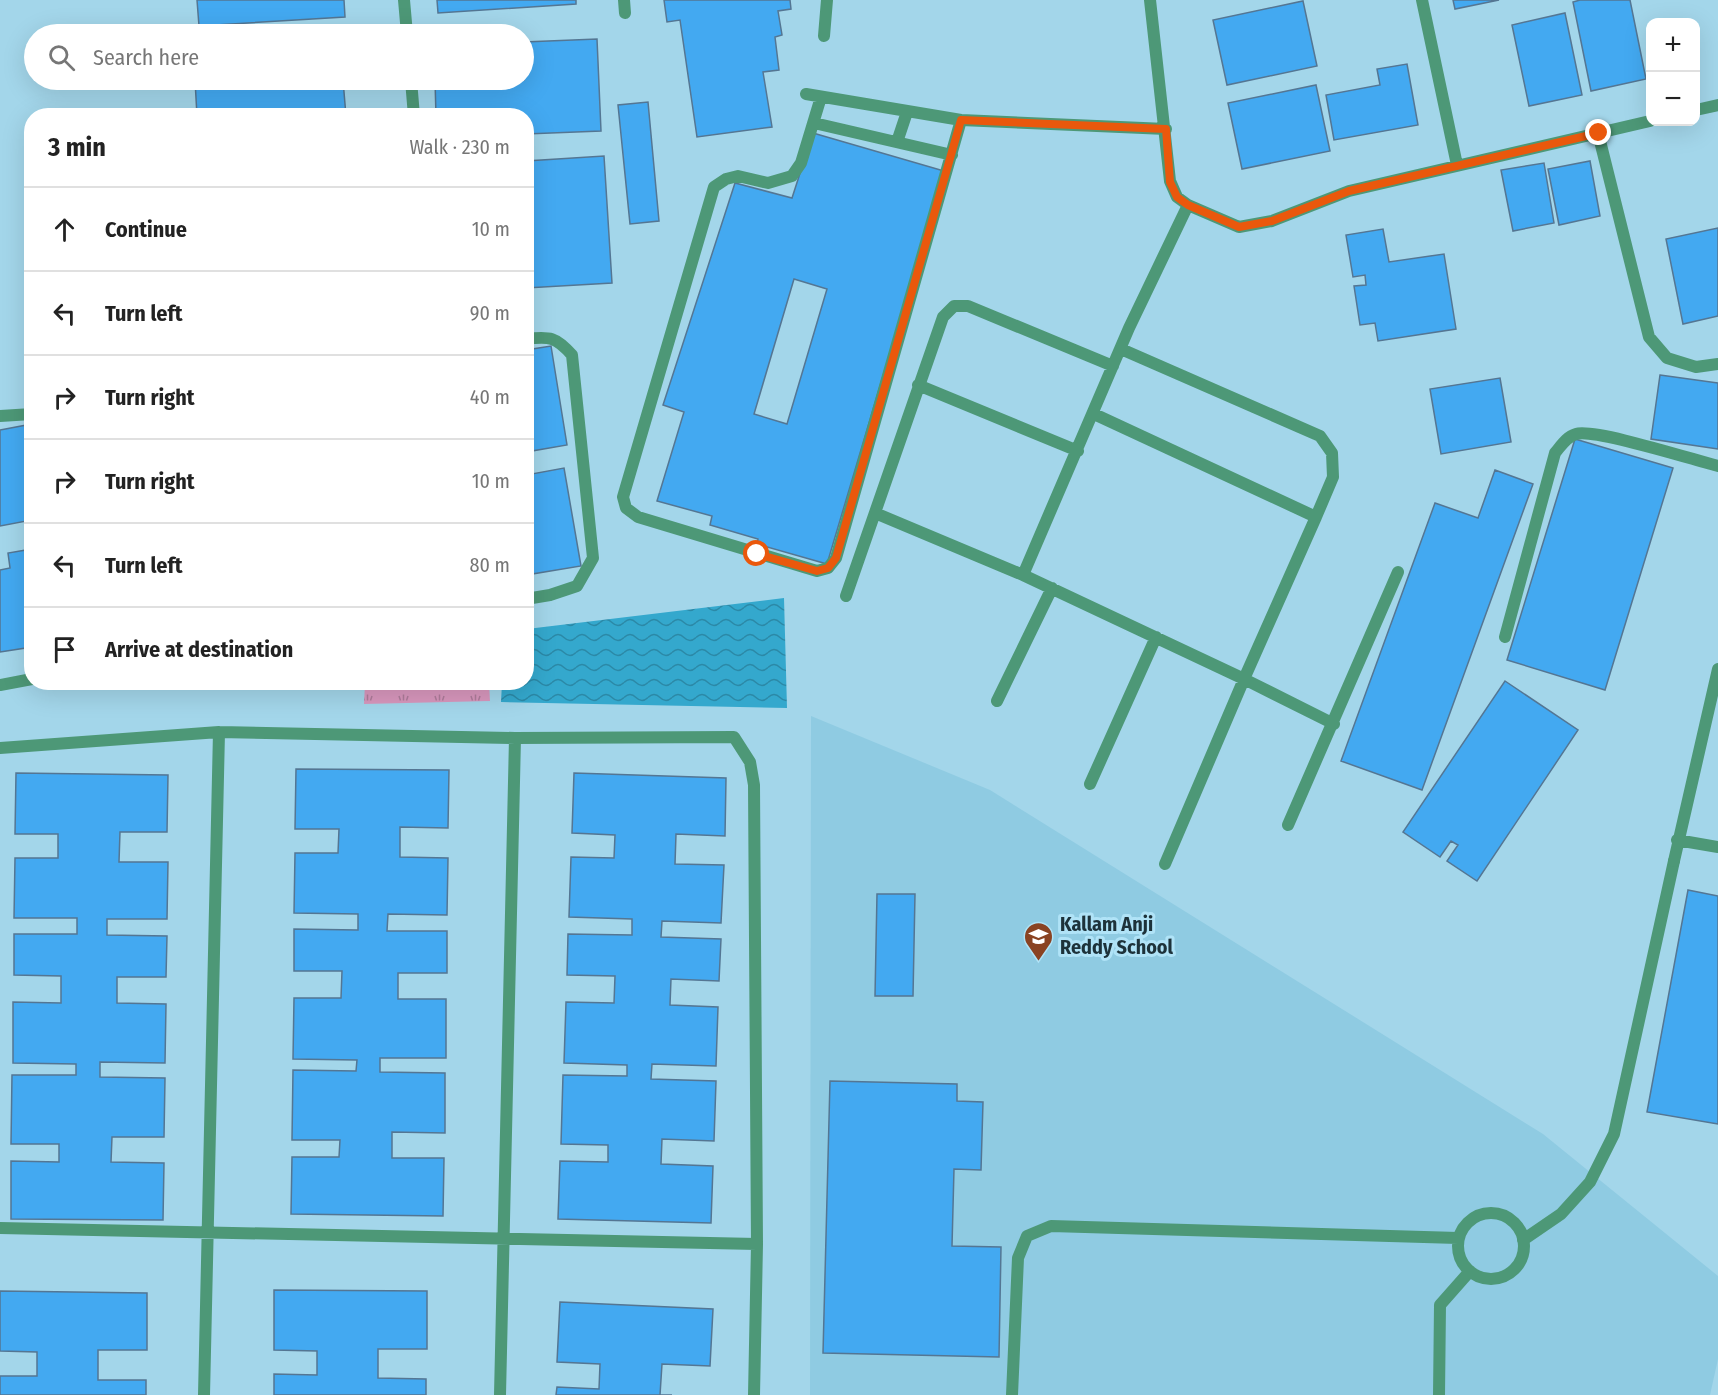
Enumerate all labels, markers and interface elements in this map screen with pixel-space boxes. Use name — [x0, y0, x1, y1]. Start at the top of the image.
map controls — [1646, 18, 1700, 126]
button: + — [1646, 18, 1700, 72]
search box — [24, 24, 534, 90]
icon: search — [45, 41, 78, 74]
text: Search here — [93, 44, 199, 71]
button: − — [1646, 72, 1700, 126]
route end — [1585, 119, 1611, 145]
text: 3 min — [48, 132, 106, 163]
text: Walk · 230 m — [409, 135, 510, 159]
icon: ahead — [48, 213, 81, 246]
text: Continue — [105, 216, 187, 243]
text: 10 m — [472, 217, 510, 241]
icon: left — [48, 297, 81, 330]
text: Turn left — [105, 300, 183, 327]
text: 90 m — [470, 301, 510, 325]
icon: right — [48, 381, 81, 414]
text: Turn right — [105, 384, 194, 411]
text: 40 m — [470, 385, 510, 409]
icon: right — [48, 465, 81, 498]
text: Turn right — [105, 468, 194, 495]
text: 10 m — [472, 469, 510, 493]
route start — [743, 540, 769, 566]
icon: left — [48, 549, 81, 582]
text: Turn left — [105, 552, 183, 579]
text: 80 m — [470, 553, 510, 577]
icon: arrive — [48, 633, 81, 666]
text: Arrive at destination — [105, 636, 293, 663]
place label: Kallam Anji Reddy School — [1060, 912, 1173, 959]
school or university icon: Kallam Anji Reddy School — [1023, 920, 1055, 962]

